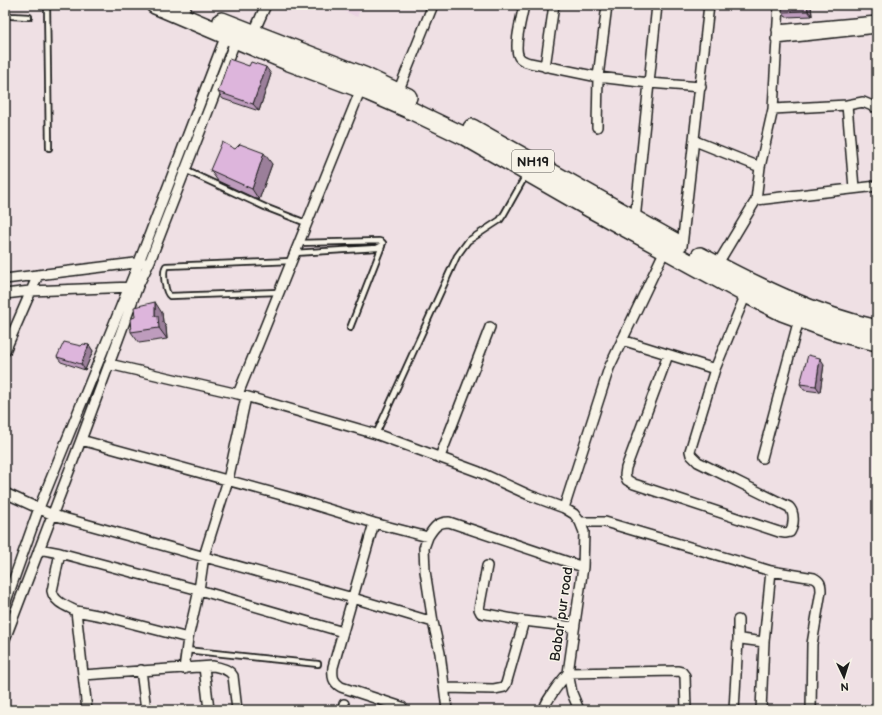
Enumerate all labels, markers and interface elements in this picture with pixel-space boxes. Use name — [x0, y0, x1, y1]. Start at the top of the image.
road number: NH19 — [512, 150, 554, 172]
street label: Babar pur road — [546, 566, 577, 663]
north arrow — [824, 657, 864, 697]
text: N — [840, 680, 849, 693]

